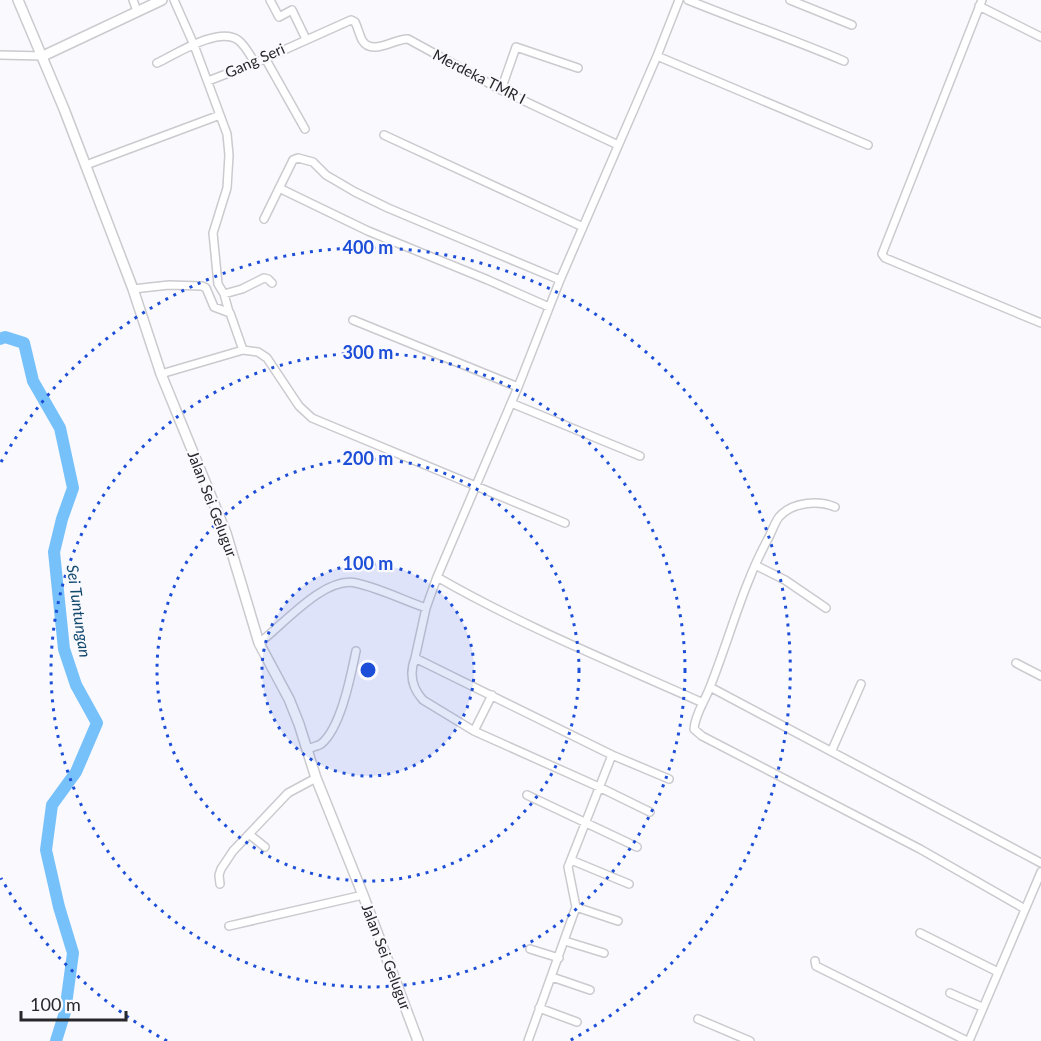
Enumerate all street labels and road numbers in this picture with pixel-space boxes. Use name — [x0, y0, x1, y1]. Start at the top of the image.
street label: Gang Seri — [222, 39, 287, 81]
street label: Merdeka TMR I — [430, 45, 529, 107]
street label: Jalan Sei Gelugur — [184, 448, 242, 560]
street label: Jalan Sei Gelugur — [358, 901, 416, 1013]

